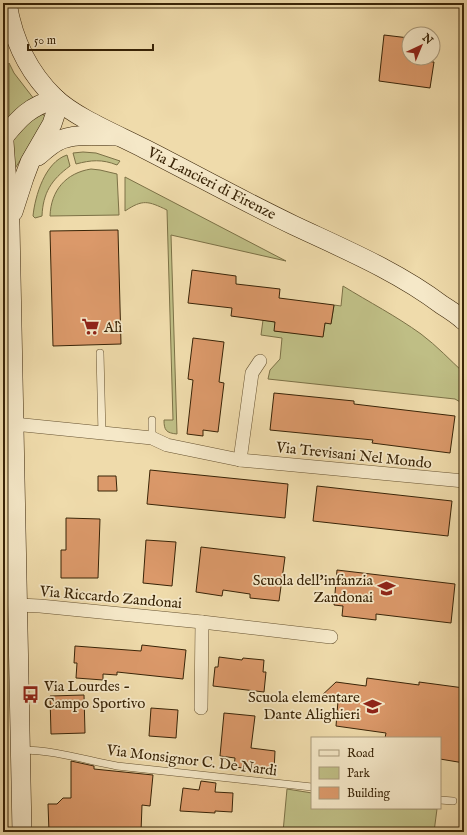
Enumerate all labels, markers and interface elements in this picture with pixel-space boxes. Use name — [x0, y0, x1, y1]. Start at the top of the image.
scale bar — [28, 26, 153, 52]
north arrow — [401, 26, 441, 66]
text: N — [418, 30, 436, 48]
text: 50 m — [34, 33, 56, 48]
street label: Via Lancieri di Firenze — [143, 142, 279, 224]
supermarket icon: Alì — [81, 317, 101, 337]
place label: Alì — [103, 318, 122, 337]
street label: Via Trevisani Nel Mondo — [274, 438, 433, 473]
place label: Scuola dell'infanzia Zandonai — [253, 571, 374, 607]
school or university icon: Scuola dell'infanzia Zandonai — [376, 579, 396, 599]
street label: Via Riccardo Zandonai — [38, 582, 183, 613]
place label: Via Lourdes - Campo Sportivo — [43, 677, 145, 713]
bus stop icon: Via Lourdes - Campo Sportivo — [21, 685, 41, 705]
place label: Scuola elementare Dante Alighieri — [248, 688, 360, 724]
school or university icon: Scuola elementare Dante Alighieri — [363, 696, 383, 716]
legend — [311, 737, 441, 809]
street label: Via Monsignor C. De Nardi — [105, 740, 278, 780]
text: Road — [347, 746, 375, 761]
text: Park — [347, 766, 370, 781]
text: Building — [347, 786, 391, 801]

